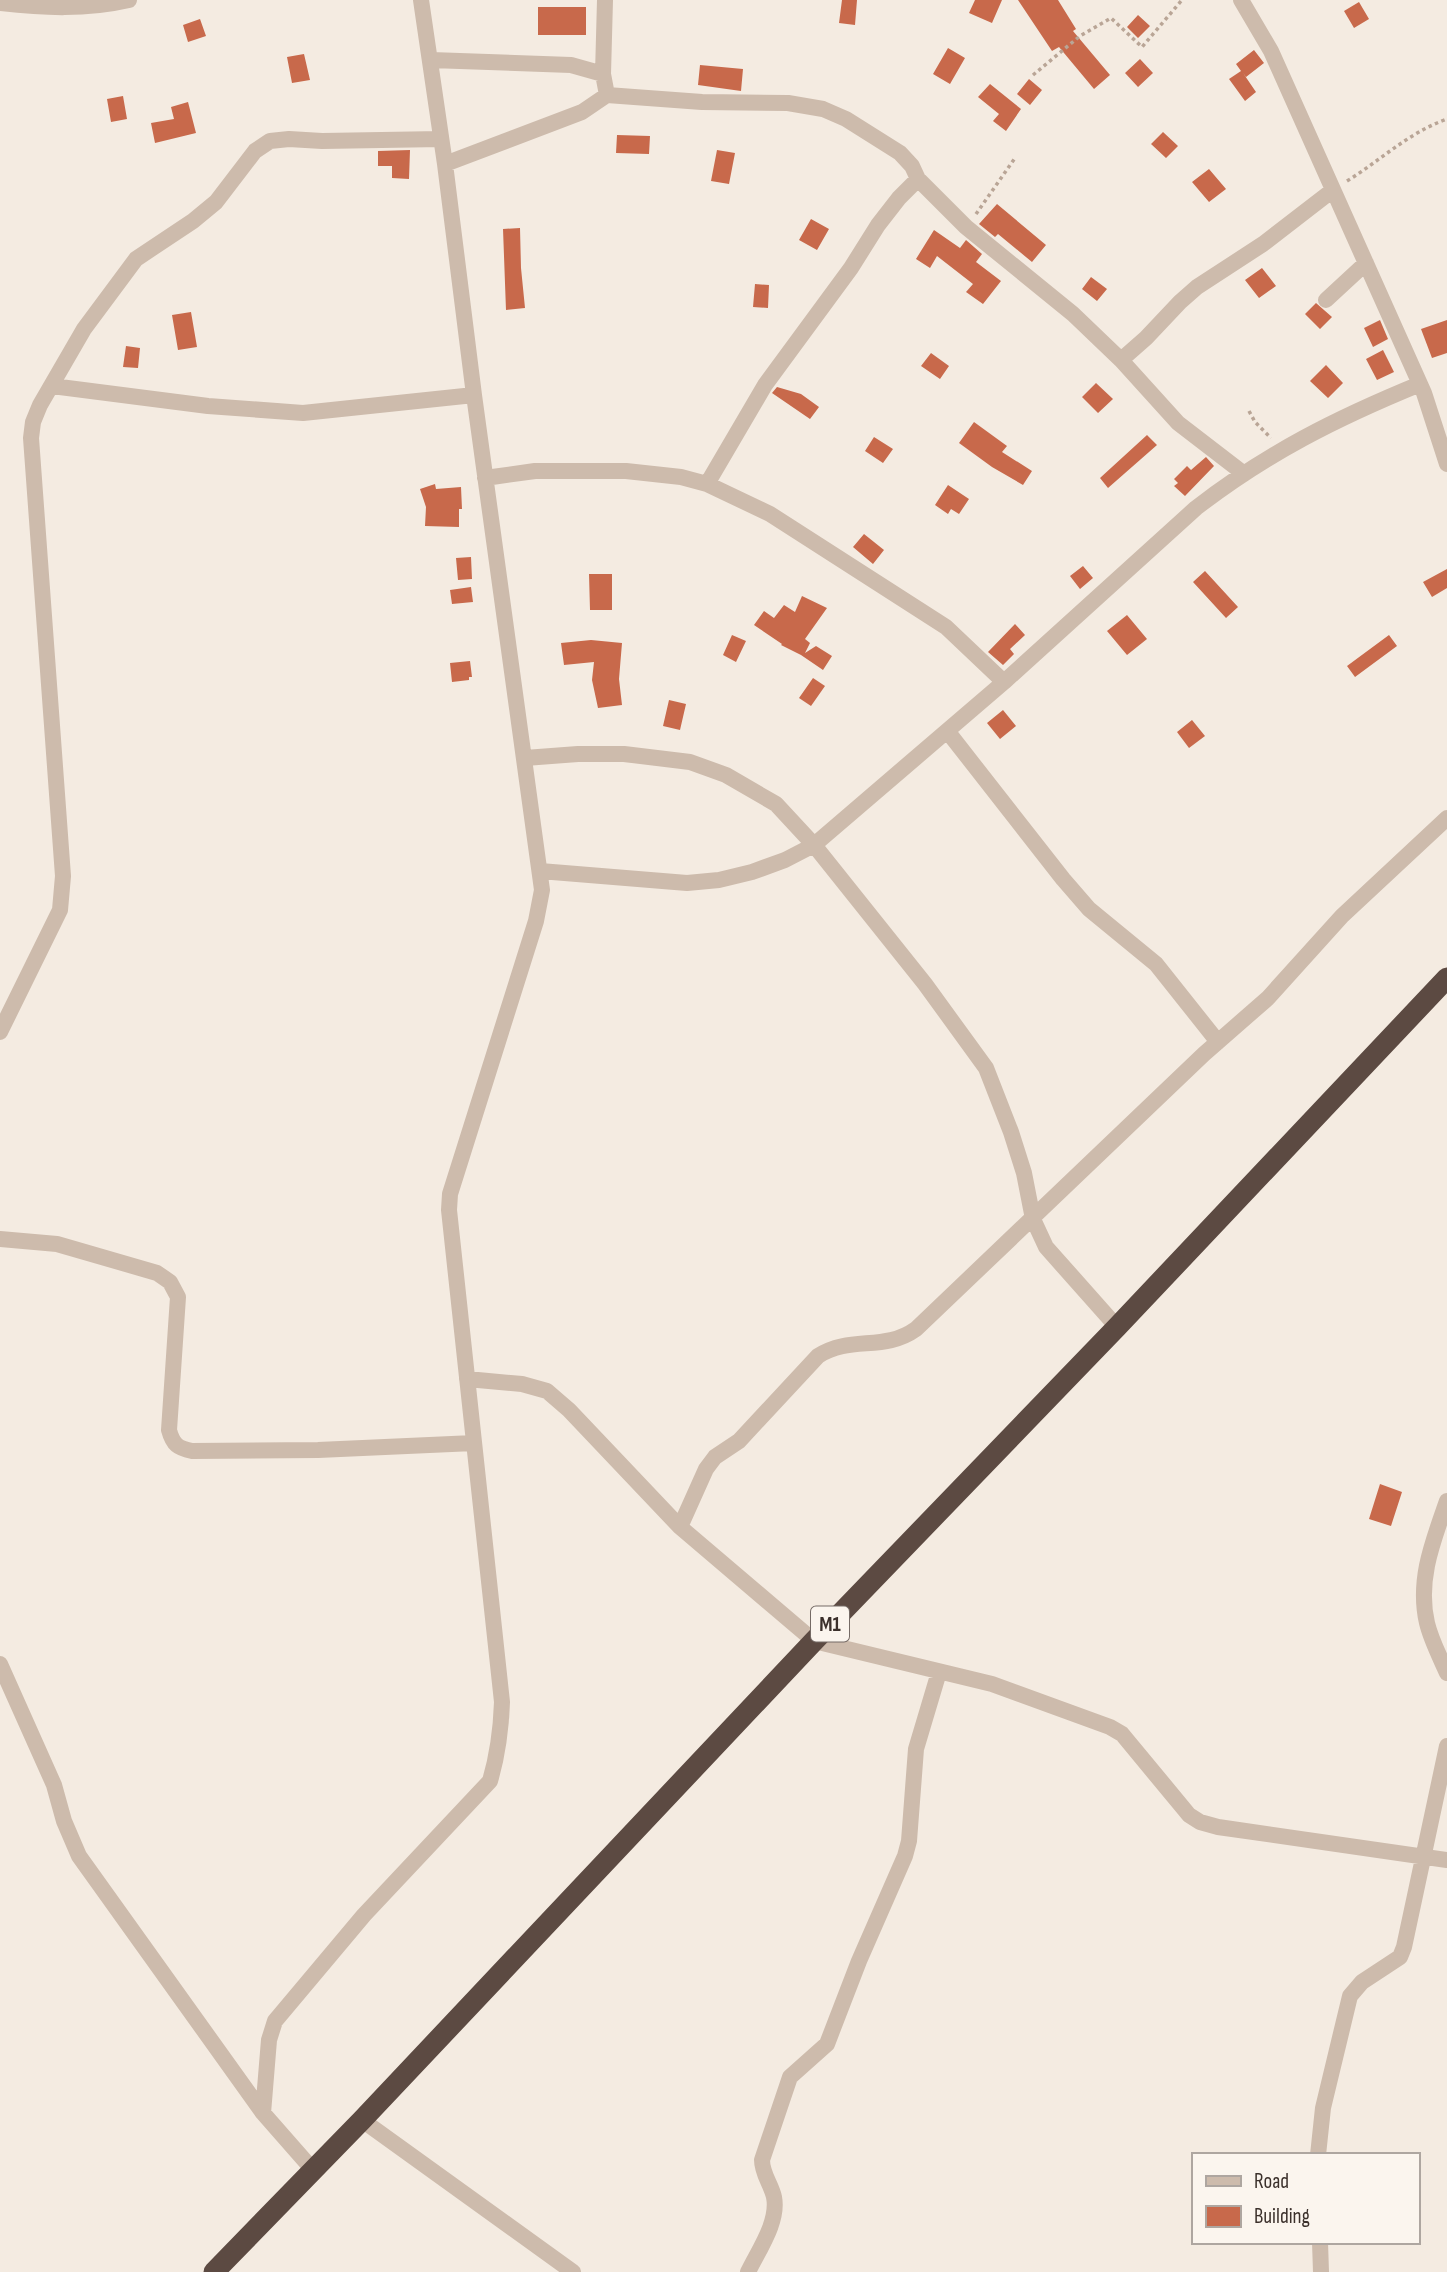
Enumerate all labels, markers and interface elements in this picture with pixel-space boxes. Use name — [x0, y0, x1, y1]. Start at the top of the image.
road number: M1 — [811, 1606, 849, 1642]
legend — [1192, 2153, 1419, 2244]
text: Road — [1254, 2169, 1289, 2194]
text: Building — [1254, 2204, 1310, 2229]

